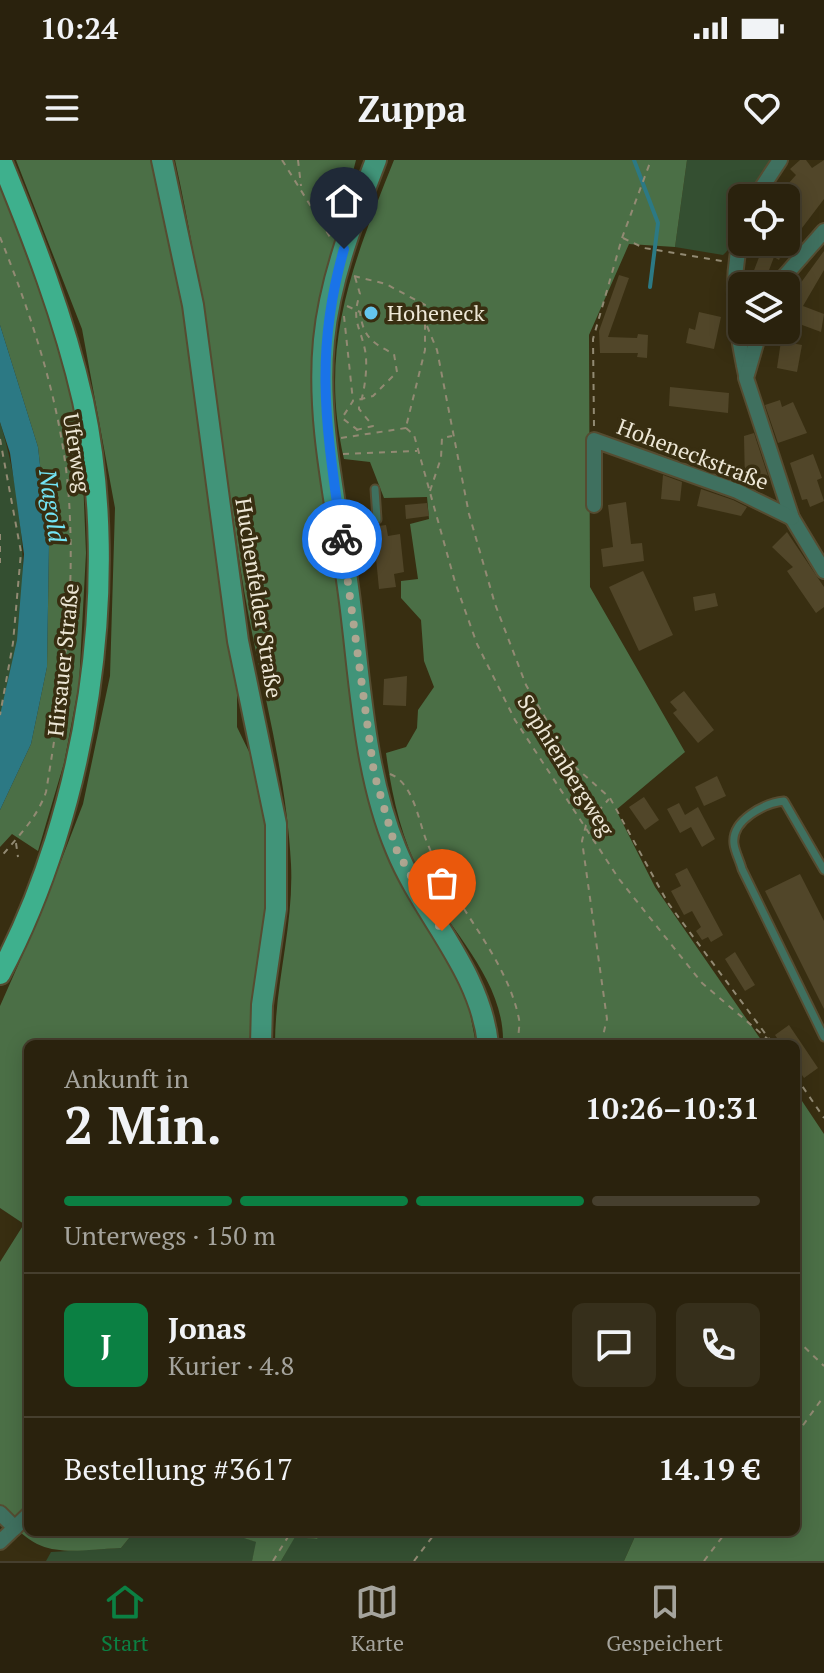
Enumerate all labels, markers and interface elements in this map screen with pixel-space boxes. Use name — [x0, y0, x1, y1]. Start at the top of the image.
text: 10:24 — [40, 8, 118, 48]
text: Zuppa — [357, 85, 467, 132]
icon: menu — [40, 86, 84, 130]
icon: heart — [740, 86, 784, 130]
pin — [310, 167, 378, 249]
icon: home — [322, 179, 366, 223]
map controls — [728, 184, 800, 344]
button: locate — [728, 184, 800, 256]
button: layers — [728, 272, 800, 344]
place label: Hoheneck — [387, 298, 486, 327]
marker: Hoheneck — [362, 304, 380, 322]
street label: Uferweg — [57, 411, 98, 495]
street label: Hoheneckstraße — [613, 411, 773, 496]
water label: Nagold — [32, 466, 74, 546]
street label: Huchenfelder Straße — [229, 496, 290, 700]
courier — [302, 499, 382, 579]
icon: bike — [320, 517, 364, 561]
street label: Hirsauer Straße — [40, 582, 85, 738]
street label: Sophienbergweg — [511, 689, 622, 841]
pin — [408, 849, 476, 931]
icon: bag — [420, 861, 464, 905]
text: Ankunft in — [64, 1061, 189, 1095]
text: 10:26–10:31 — [585, 1088, 760, 1128]
text: 2 Min. — [64, 1090, 222, 1159]
text: Unterwegs · 150 m — [64, 1218, 276, 1252]
button: chat — [572, 1303, 656, 1387]
button: phone — [676, 1303, 760, 1387]
text: Jonas — [168, 1308, 246, 1348]
text: J — [101, 1325, 111, 1365]
text: Kurier · 4.8 — [168, 1348, 294, 1382]
text: Bestellung #3617 — [64, 1449, 293, 1489]
text: 14.19 € — [658, 1449, 760, 1489]
tab: Start — [101, 1580, 149, 1657]
tab: Karte — [351, 1580, 404, 1657]
tab: Gespeichert — [606, 1580, 723, 1657]

